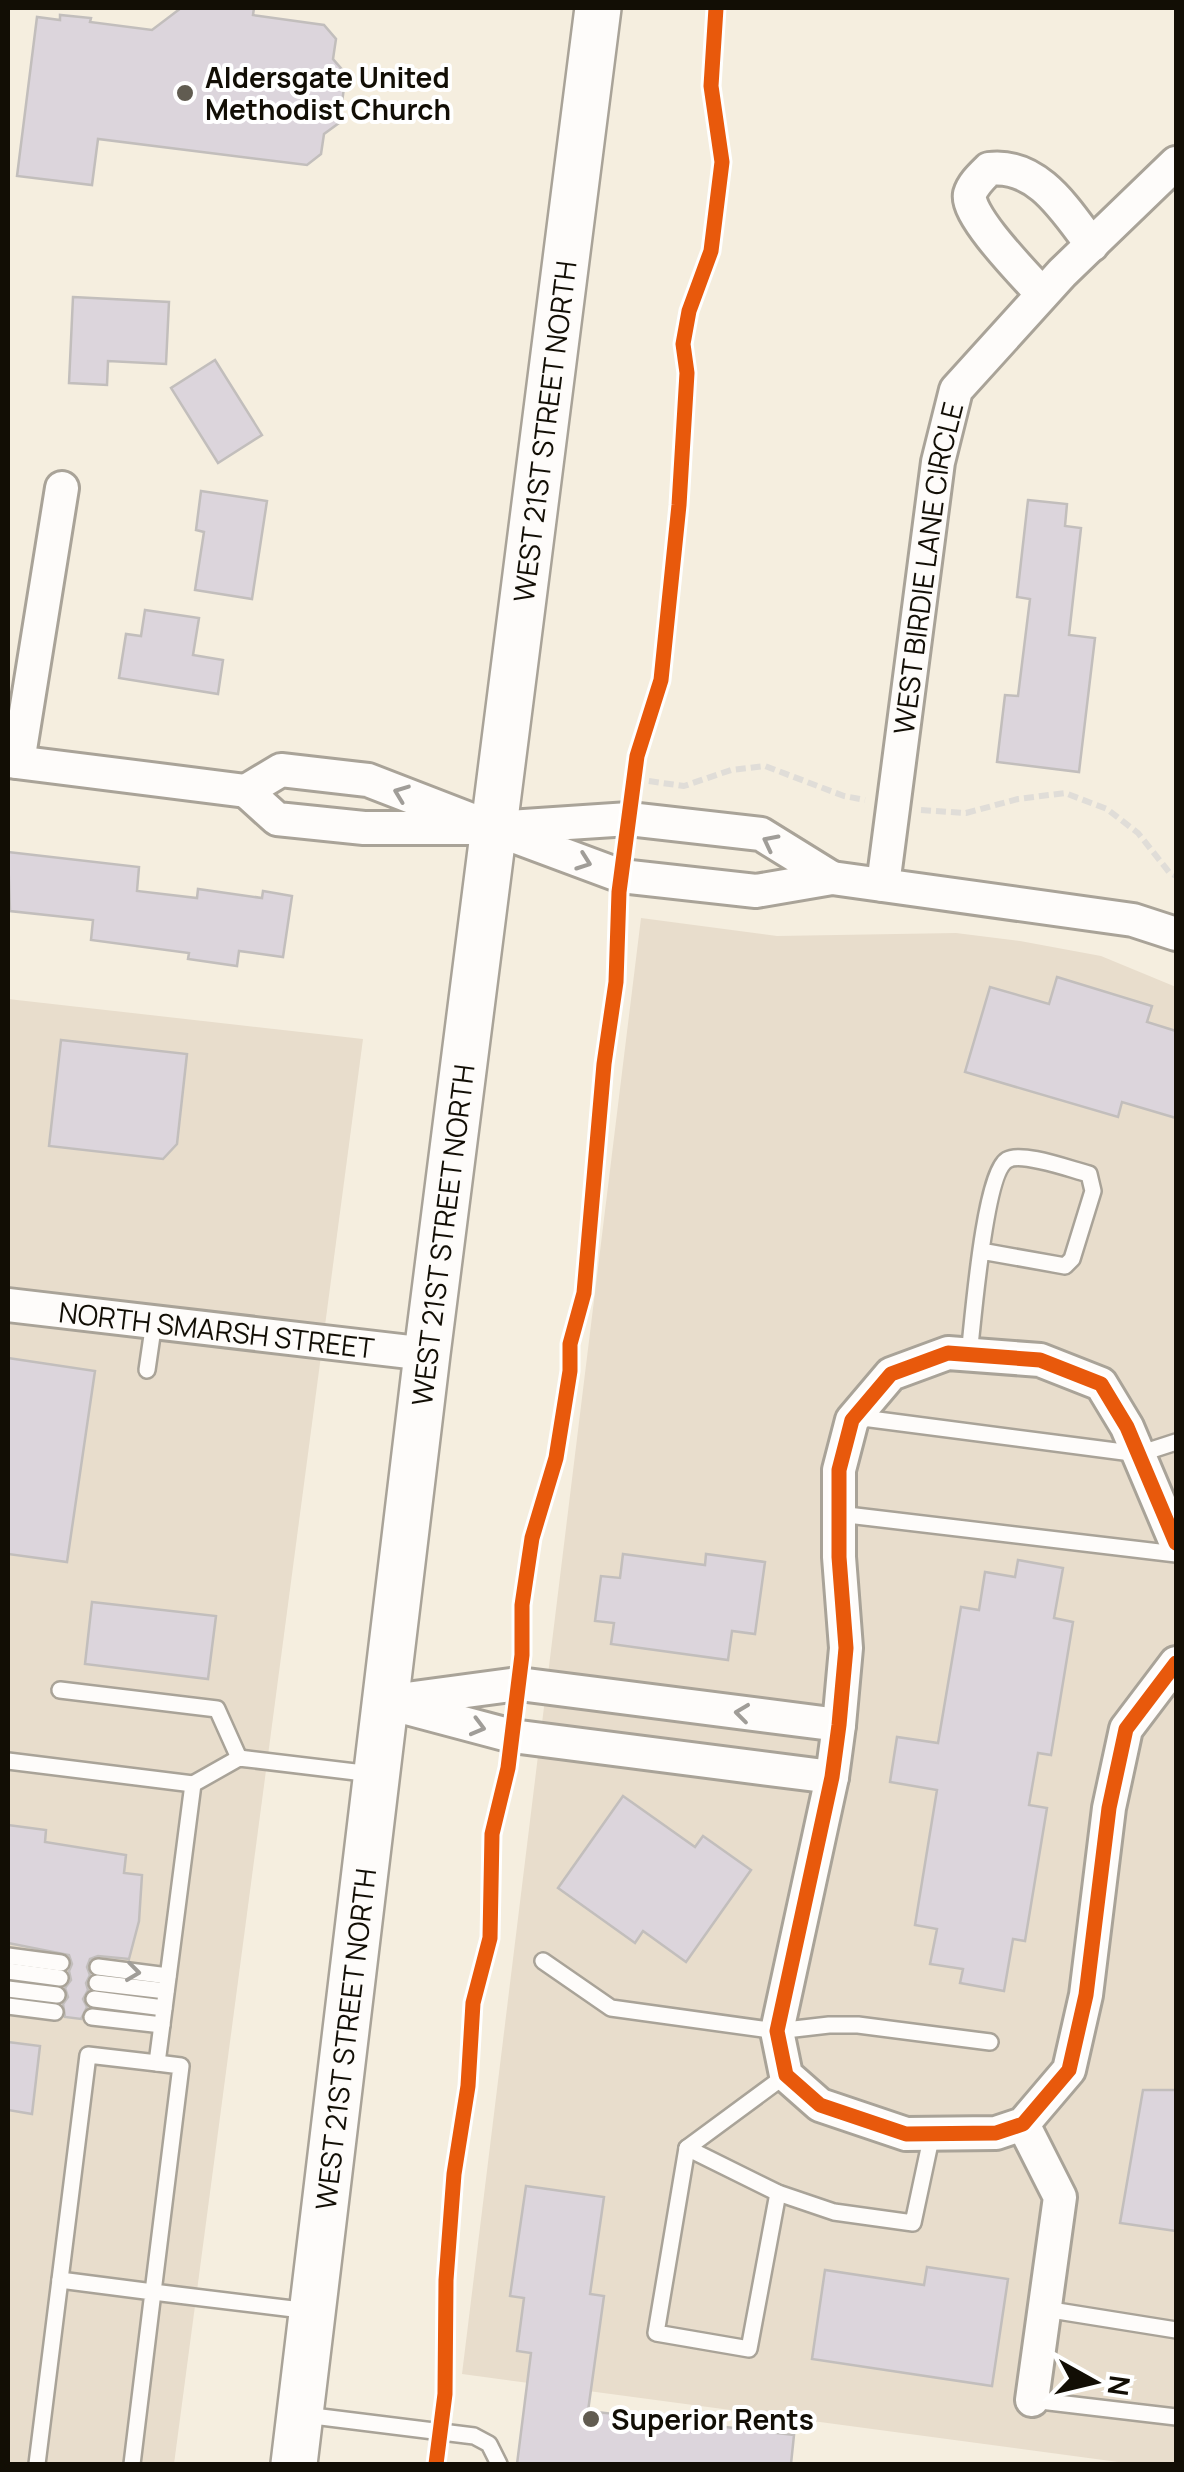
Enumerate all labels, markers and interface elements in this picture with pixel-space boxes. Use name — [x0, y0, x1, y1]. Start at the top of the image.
place label: Aldersgate United Methodist Church — [205, 58, 451, 128]
marker: Aldersgate United Methodist Church — [174, 82, 196, 104]
street label: WEST 21ST STREET NORTH — [504, 258, 585, 604]
street label: WEST BIRDIE LANE CIRCLE — [884, 398, 971, 737]
one-way arrow — [393, 785, 411, 805]
one-way arrow — [762, 834, 780, 854]
one-way arrow — [574, 850, 591, 871]
street label: WEST 21ST STREET NORTH — [402, 1062, 483, 1408]
street label: NORTH SMARSH STREET — [57, 1292, 377, 1367]
one-way arrow — [734, 1703, 751, 1724]
one-way arrow — [469, 1715, 486, 1736]
street label: WEST 21ST STREET NORTH — [306, 1866, 384, 2212]
one-way arrow — [126, 1961, 142, 1982]
north arrow — [1044, 2332, 1144, 2432]
text: N — [1100, 2373, 1140, 2398]
place label: Superior Rents — [611, 2400, 814, 2438]
marker: Superior Rents — [580, 2408, 602, 2430]

